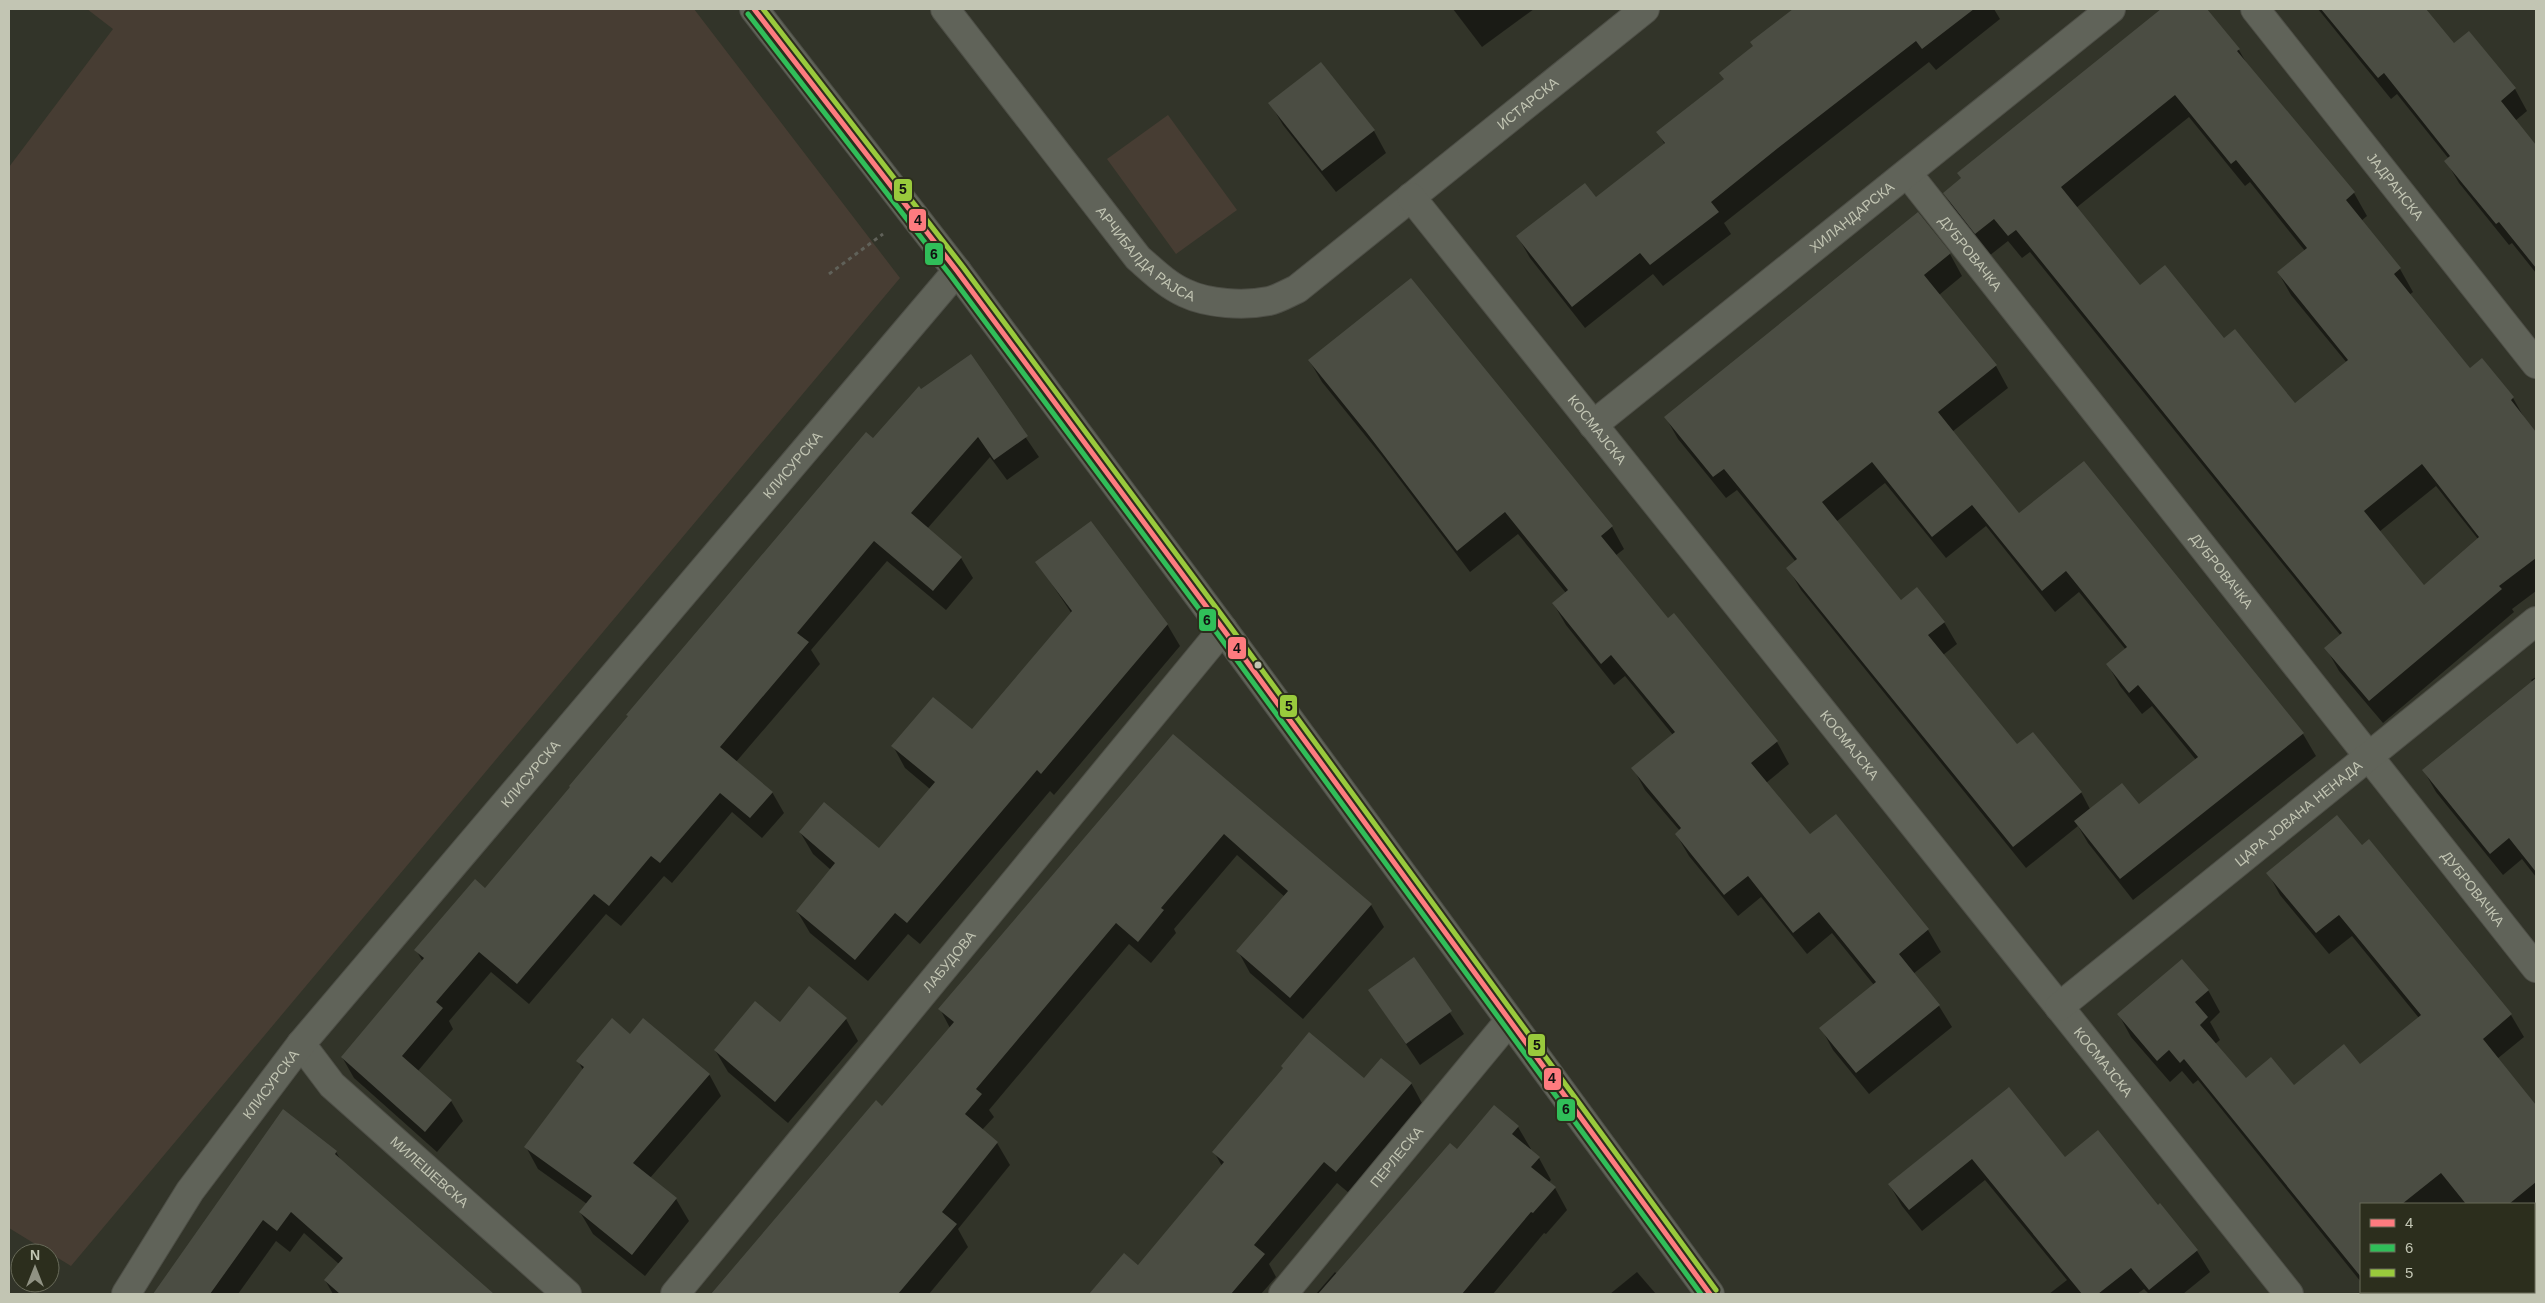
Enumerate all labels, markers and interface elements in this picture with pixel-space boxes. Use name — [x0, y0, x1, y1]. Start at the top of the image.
street label: ИСТАРСКА — [1494, 74, 1562, 133]
street label: ЈАДРАНСКА — [2364, 149, 2427, 224]
line badge: 5 — [893, 178, 913, 202]
street label: ХИЛАНДАРСКА — [1806, 178, 1898, 256]
text: 5 — [899, 181, 907, 197]
street label: АРЧИБАЛДА РАЈСА — [1093, 203, 1198, 305]
line badge: 4 — [908, 208, 927, 232]
text: 4 — [914, 212, 922, 228]
street label: ДУБРОВАЧКА — [1936, 212, 2006, 295]
line badge: 6 — [924, 242, 944, 266]
text: 6 — [930, 246, 938, 262]
street label: КОСМАЈСКА — [1565, 392, 1630, 468]
street label: КЛИСУРСКА — [760, 428, 826, 502]
street label: ДУБРОВАЧКА — [2187, 530, 2257, 612]
line badge: 6 — [1198, 608, 1217, 632]
text: 6 — [1203, 612, 1211, 628]
line badge: 4 — [1227, 636, 1247, 660]
text: 4 — [1233, 640, 1241, 656]
unlabelled marker — [1253, 660, 1263, 670]
line badge: 5 — [1279, 694, 1298, 718]
text: 5 — [1285, 698, 1293, 714]
street label: КОСМАЈСКА — [1817, 707, 1883, 784]
street label: КЛИСУРСКА — [498, 736, 564, 810]
street label: ЦАРА ЈОВАНА НЕНАДА — [2232, 757, 2366, 869]
street label: ДУБРОВАЧКА — [2438, 848, 2508, 930]
street label: ЛАБУДОВА — [919, 927, 979, 995]
street label: КОСМАЈСКА — [2071, 1024, 2136, 1101]
line badge: 5 — [1527, 1033, 1546, 1057]
text: 5 — [1533, 1037, 1541, 1053]
street label: КЛИСУРСКА — [239, 1046, 302, 1122]
line badge: 4 — [1543, 1067, 1562, 1091]
text: 4 — [1548, 1070, 1556, 1086]
line badge: 6 — [1556, 1098, 1576, 1122]
text: 6 — [1562, 1101, 1570, 1117]
street label: ПЕРЛЕСКА — [1367, 1123, 1427, 1191]
street label: МИЛЕШЕВСКА — [387, 1133, 472, 1211]
legend — [2360, 1203, 2535, 1293]
text: 4 — [2405, 1214, 2413, 1231]
text: 6 — [2405, 1239, 2413, 1256]
north arrow — [10, 1243, 60, 1293]
text: N — [30, 1247, 40, 1263]
text: 5 — [2405, 1264, 2413, 1281]

